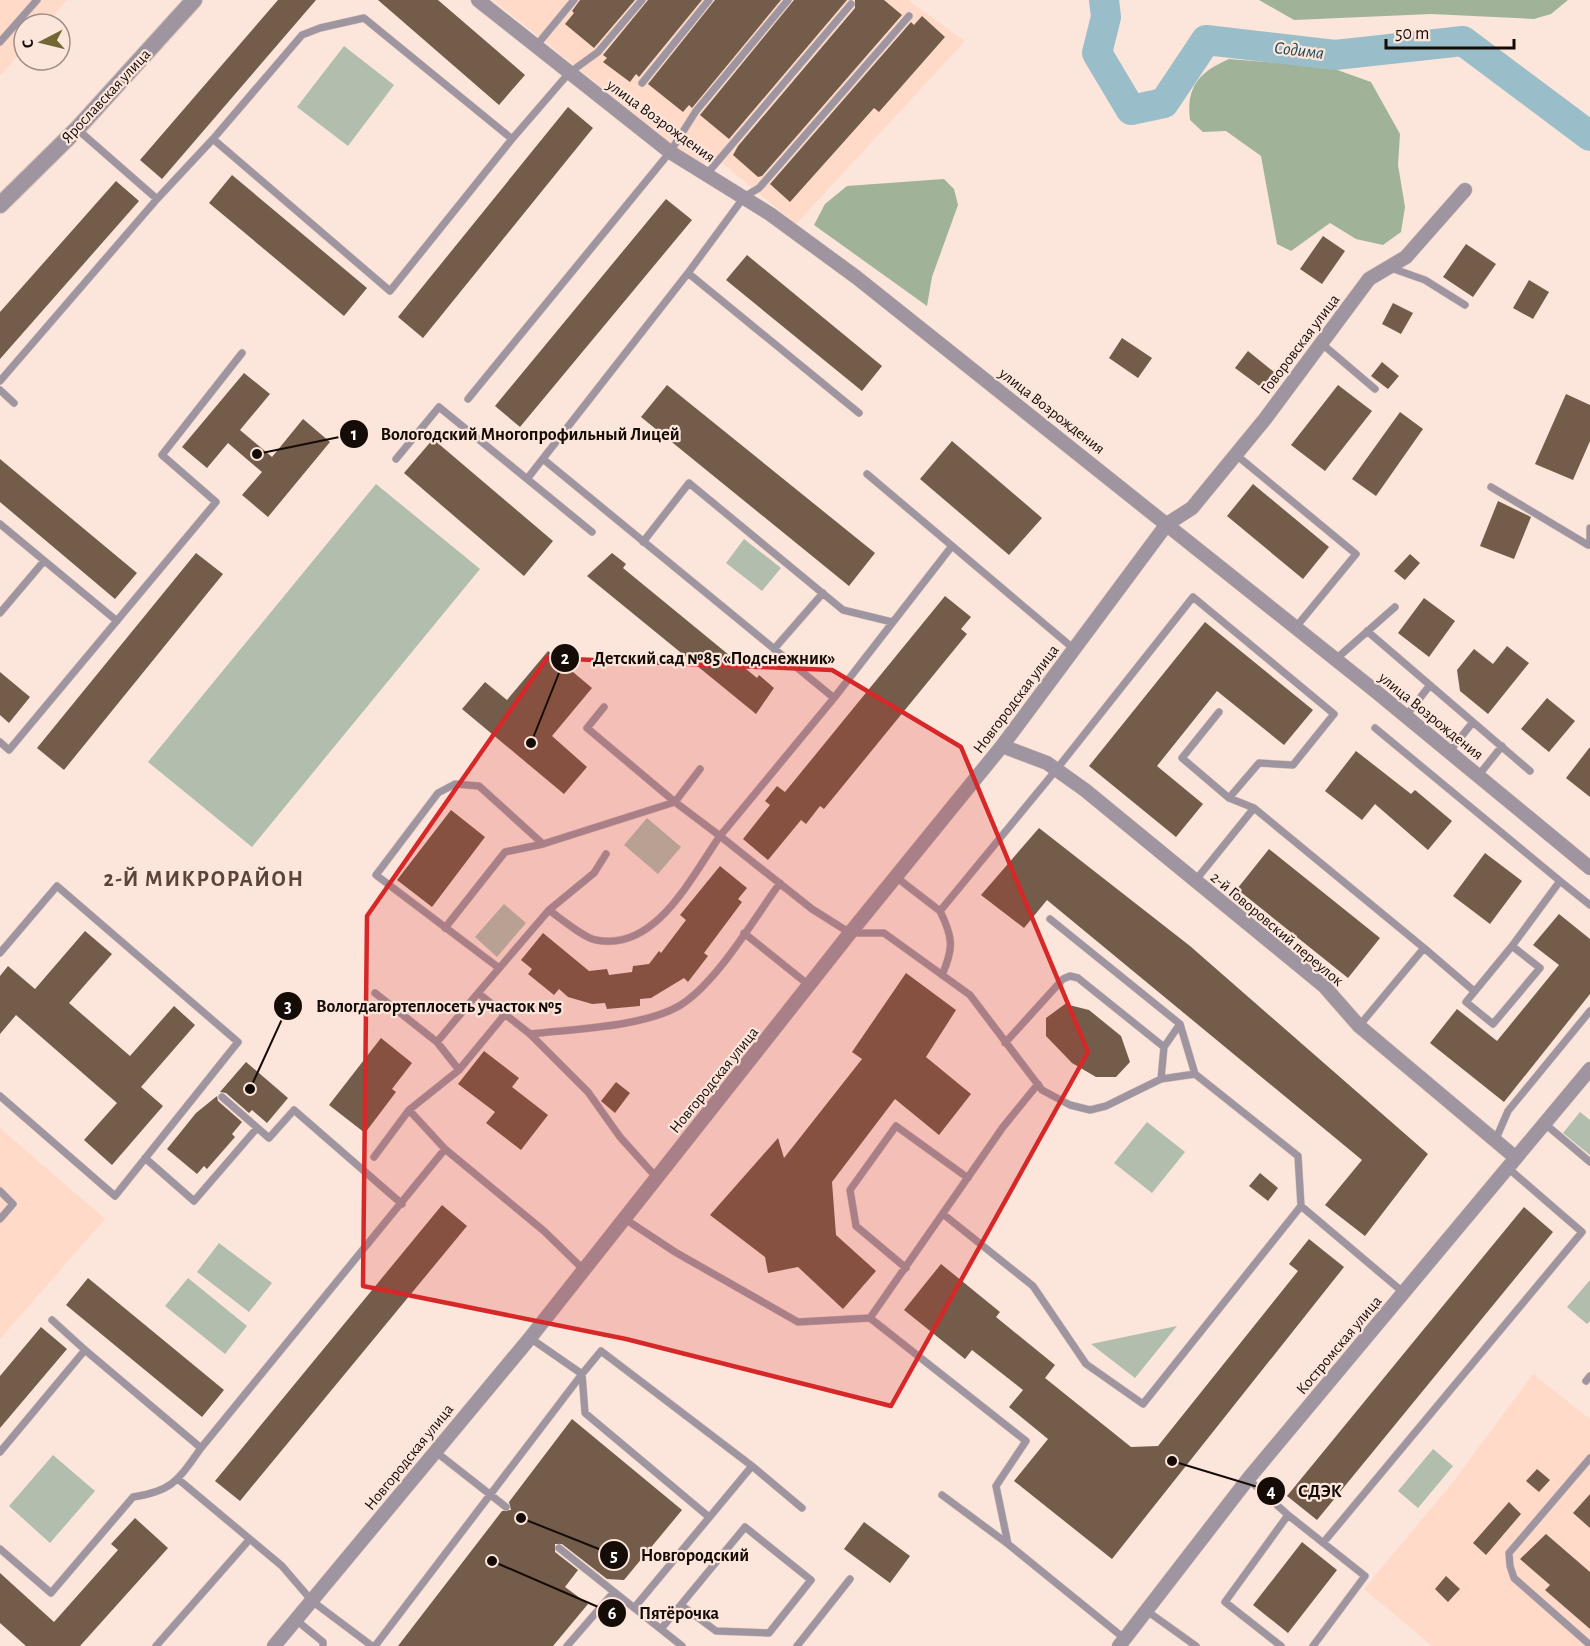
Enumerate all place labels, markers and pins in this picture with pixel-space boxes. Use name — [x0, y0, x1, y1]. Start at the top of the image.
callout: Вологодский Многопрофильный Лицей — [339, 416, 692, 452]
callout: Детский сад №85 «Подснежник» — [550, 640, 847, 676]
callout: Вологдагортеплосеть участок №5 — [273, 988, 574, 1024]
callout: СДЭК — [1256, 1473, 1354, 1509]
callout: Новгородский — [599, 1537, 761, 1573]
callout: Пятёрочка — [597, 1595, 731, 1631]

